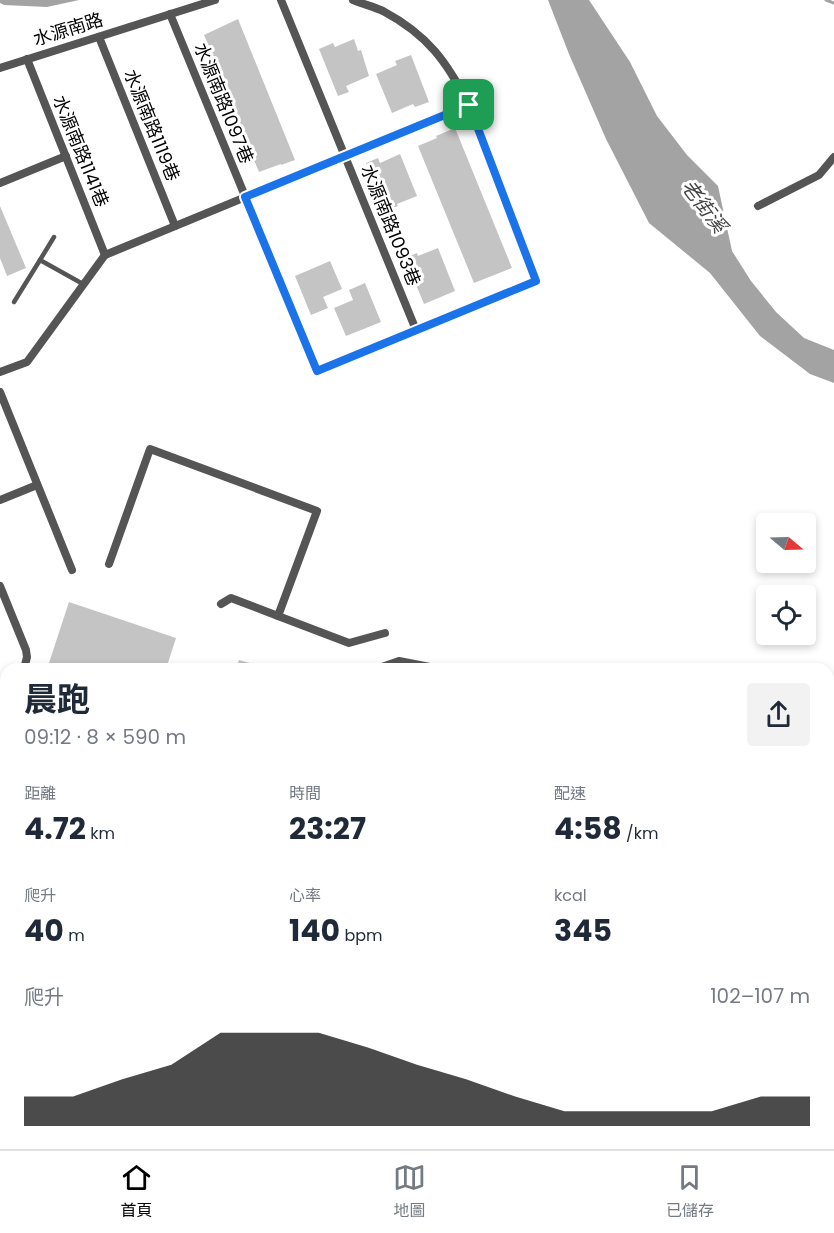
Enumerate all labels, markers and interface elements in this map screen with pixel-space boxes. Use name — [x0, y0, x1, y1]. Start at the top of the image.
street label: 水源南路 — [30, 7, 106, 51]
street label: 水源南路1097巷 — [188, 39, 260, 167]
street label: 水源南路1119巷 — [118, 65, 186, 185]
pin — [443, 79, 494, 130]
icon: arrive — [452, 88, 485, 121]
street label: 水源南路1141巷 — [47, 91, 115, 211]
street label: 水源南路1093巷 — [355, 161, 427, 289]
water label: 老街溪 — [675, 174, 735, 241]
north arrow — [756, 513, 816, 573]
map controls — [756, 513, 816, 645]
button: locate — [756, 585, 816, 645]
text: 晨跑 — [24, 676, 90, 723]
button: share — [747, 683, 810, 746]
text: 09:12 · 8 × 590 m — [24, 723, 186, 751]
text: 距離 — [24, 782, 56, 805]
text: 時間 — [289, 782, 321, 805]
text: 配速 — [554, 782, 586, 805]
text: 4.72 — [24, 807, 86, 850]
text: 23:27 — [289, 807, 366, 850]
text: 4:58 — [554, 807, 622, 850]
text: km — [86, 822, 115, 845]
text: /km — [622, 822, 658, 845]
text: 爬升 — [24, 884, 56, 907]
text: 心率 — [289, 884, 321, 907]
text: kcal — [554, 884, 587, 907]
text: 40 — [24, 909, 64, 952]
text: 140 — [289, 909, 340, 952]
text: 345 — [554, 909, 612, 952]
text: m — [64, 924, 85, 947]
text: bpm — [340, 924, 383, 947]
text: 102–107 m — [710, 982, 810, 1010]
text: 爬升 — [24, 983, 64, 1011]
tab: 首頁 — [120, 1161, 153, 1223]
tab: 地圖 — [393, 1161, 426, 1223]
tab: 已儲存 — [666, 1161, 714, 1223]

